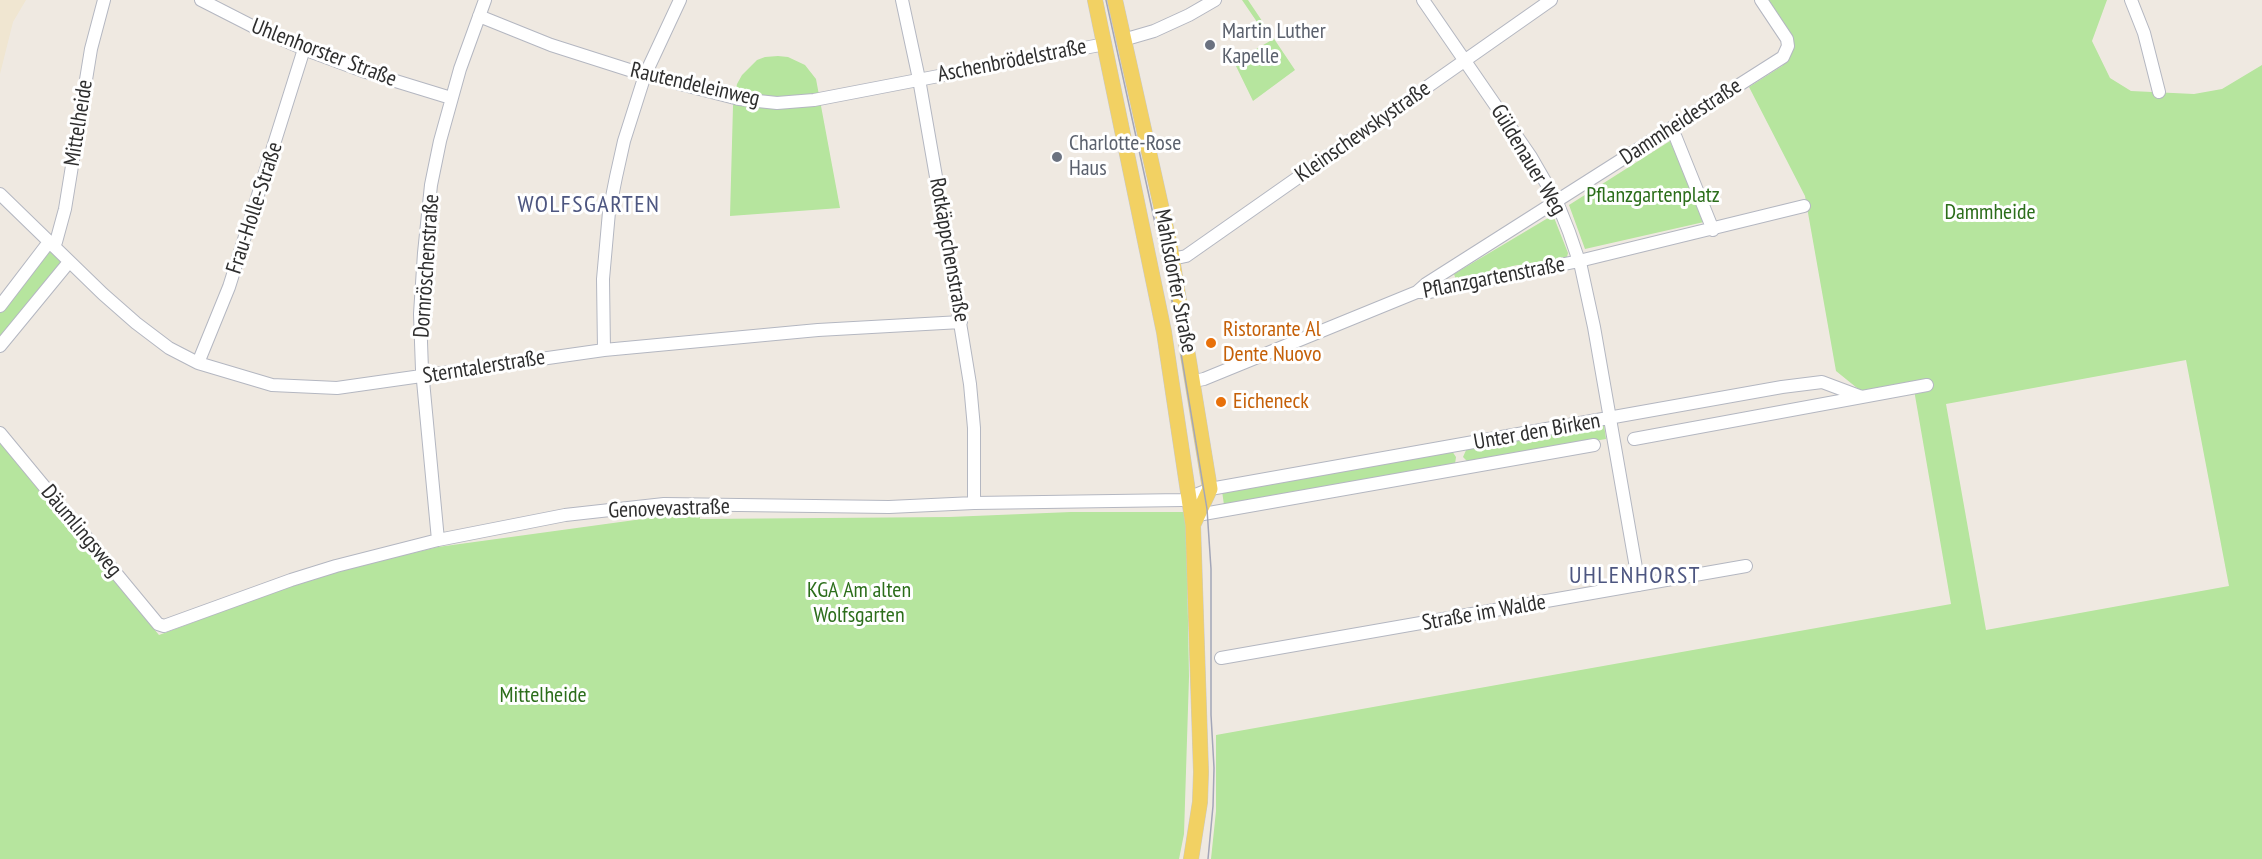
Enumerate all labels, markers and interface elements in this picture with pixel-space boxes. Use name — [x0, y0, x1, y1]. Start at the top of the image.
street label: Uhlenhorster Straße — [248, 13, 400, 93]
place label: Martin Luther Kapelle — [1222, 19, 1326, 70]
street label: Aschenbrödelstraße — [935, 34, 1089, 88]
marker: Martin Luther Kapelle — [1203, 38, 1217, 52]
street label: Rautendeleinweg — [628, 57, 762, 113]
street label: Dammheidestraße — [1615, 73, 1747, 171]
street label: Kleinschewskystraße — [1290, 76, 1436, 188]
street label: Mittelheide — [59, 78, 99, 168]
street label: Güldenauer Weg — [1485, 100, 1571, 220]
place label: Charlotte-Rose Haus — [1069, 131, 1181, 182]
street label: Frau-Holle-Straße — [221, 139, 289, 277]
marker: Charlotte-Rose Haus — [1050, 150, 1064, 164]
street label: Rotkäppchenstraße — [923, 176, 975, 324]
park label: Pflanzgartenplatz — [1586, 183, 1720, 209]
district label: WOLFSGARTEN — [517, 191, 661, 219]
street label: Dornröschenstraße — [409, 193, 445, 339]
park label: Dammheide — [1944, 200, 2036, 226]
street label: Mahlsdorfer Straße — [1148, 207, 1202, 355]
street label: Pflanzgartenstraße — [1421, 251, 1567, 305]
place label: Ristorante Al Dente Nuovo — [1223, 317, 1322, 368]
marker: Ristorante Al Dente Nuovo — [1204, 336, 1218, 350]
street label: Sterntalerstraße — [421, 344, 547, 390]
place label: Eicheneck — [1233, 389, 1309, 415]
marker: Eicheneck — [1214, 395, 1228, 409]
street label: Unter den Birken — [1472, 408, 1602, 456]
street label: Däumlingsweg — [35, 480, 127, 582]
street label: Genovevastraße — [608, 494, 730, 524]
district label: UHLENHORST — [1569, 562, 1701, 590]
park label: KGA Am alten Wolfsgarten — [807, 578, 911, 630]
street label: Straße im Walde — [1420, 589, 1548, 637]
park label: Mittelheide — [499, 683, 587, 709]

